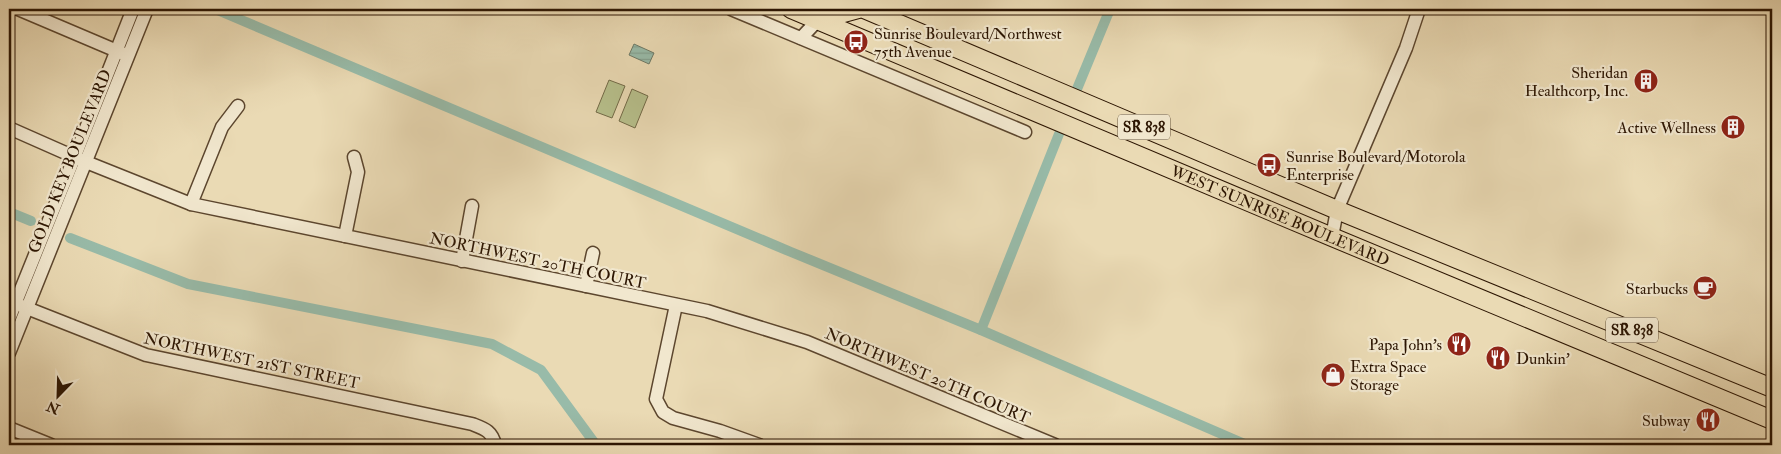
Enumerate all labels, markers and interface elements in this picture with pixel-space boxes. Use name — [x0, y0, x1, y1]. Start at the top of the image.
place label: Sunrise Boulevard/Northwest 75th Avenue — [874, 24, 1062, 62]
bus stop icon: Sunrise Boulevard/Northwest 75th Avenue — [843, 29, 869, 55]
place label: Sheridan Healthcorp, Inc. — [1525, 63, 1628, 102]
street label: GOLD KEY BOULEVARD — [24, 67, 116, 256]
building icon: Sheridan Healthcorp, Inc. — [1633, 68, 1659, 94]
road number: SR 838 — [1118, 114, 1170, 140]
building icon: Active Wellness — [1720, 114, 1746, 140]
place label: Active Wellness — [1617, 118, 1716, 138]
place label: Sunrise Boulevard/Motorola Enterprise — [1286, 147, 1466, 186]
bus stop icon: Sunrise Boulevard/Motorola Enterprise — [1256, 152, 1282, 178]
street label: WEST SUNRISE BOULEVARD — [1167, 161, 1392, 271]
street label: NORTHWEST 20TH COURT — [428, 228, 648, 294]
cafe icon: Starbucks — [1692, 275, 1718, 301]
place label: Starbucks — [1626, 279, 1688, 299]
road number: SR 838 — [1606, 318, 1658, 342]
street label: NORTHWEST 20TH COURT — [822, 324, 1033, 428]
street label: NORTHWEST 21ST STREET — [142, 328, 362, 394]
restaurant icon: Papa John's — [1446, 331, 1472, 357]
place label: Papa John's — [1369, 335, 1442, 356]
restaurant icon: Dunkin' — [1485, 345, 1511, 371]
place label: Dunkin' — [1516, 349, 1570, 369]
place label: Extra Space Storage — [1350, 357, 1427, 395]
shop icon: Extra Space Storage — [1320, 362, 1346, 388]
north arrow — [32, 372, 82, 422]
text: N — [44, 397, 63, 418]
restaurant icon: Subway — [1695, 407, 1721, 433]
place label: Subway — [1642, 411, 1691, 431]

